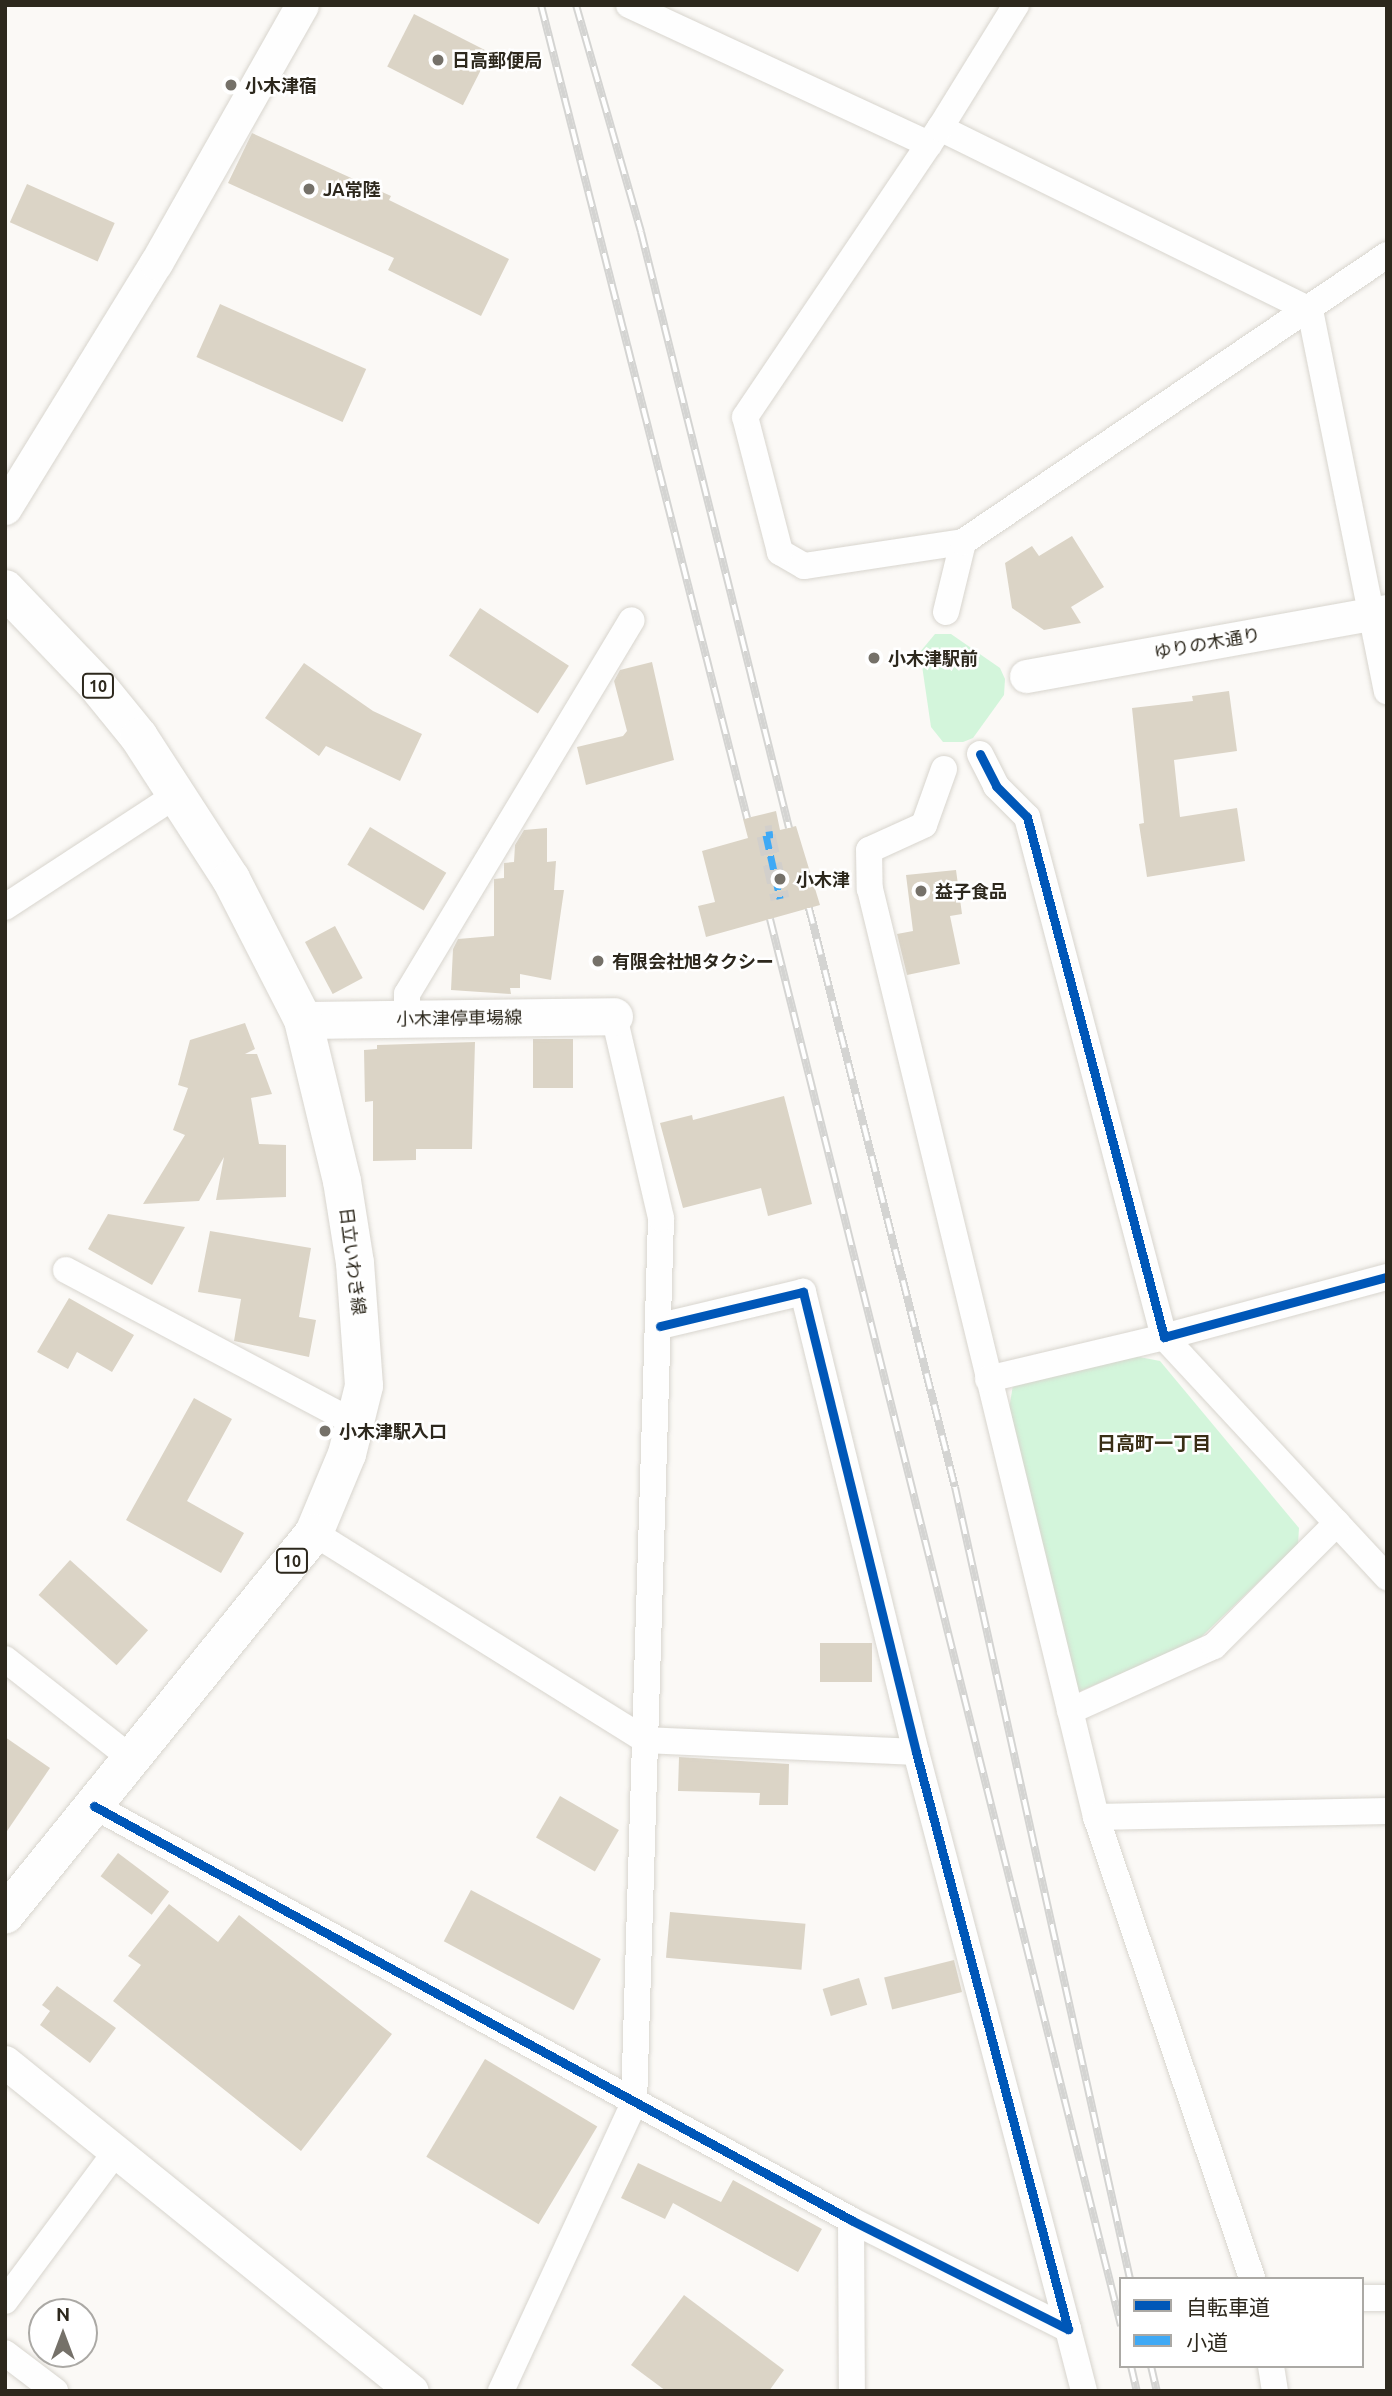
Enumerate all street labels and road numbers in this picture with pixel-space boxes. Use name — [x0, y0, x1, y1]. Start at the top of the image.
street label: ゆりの木通り — [1152, 623, 1262, 663]
road number: 10 — [80, 674, 116, 698]
street label: 小木津停車場線 — [396, 1006, 522, 1030]
street label: 日立いわき線 — [336, 1206, 370, 1316]
road number: 10 — [274, 1548, 310, 1574]

